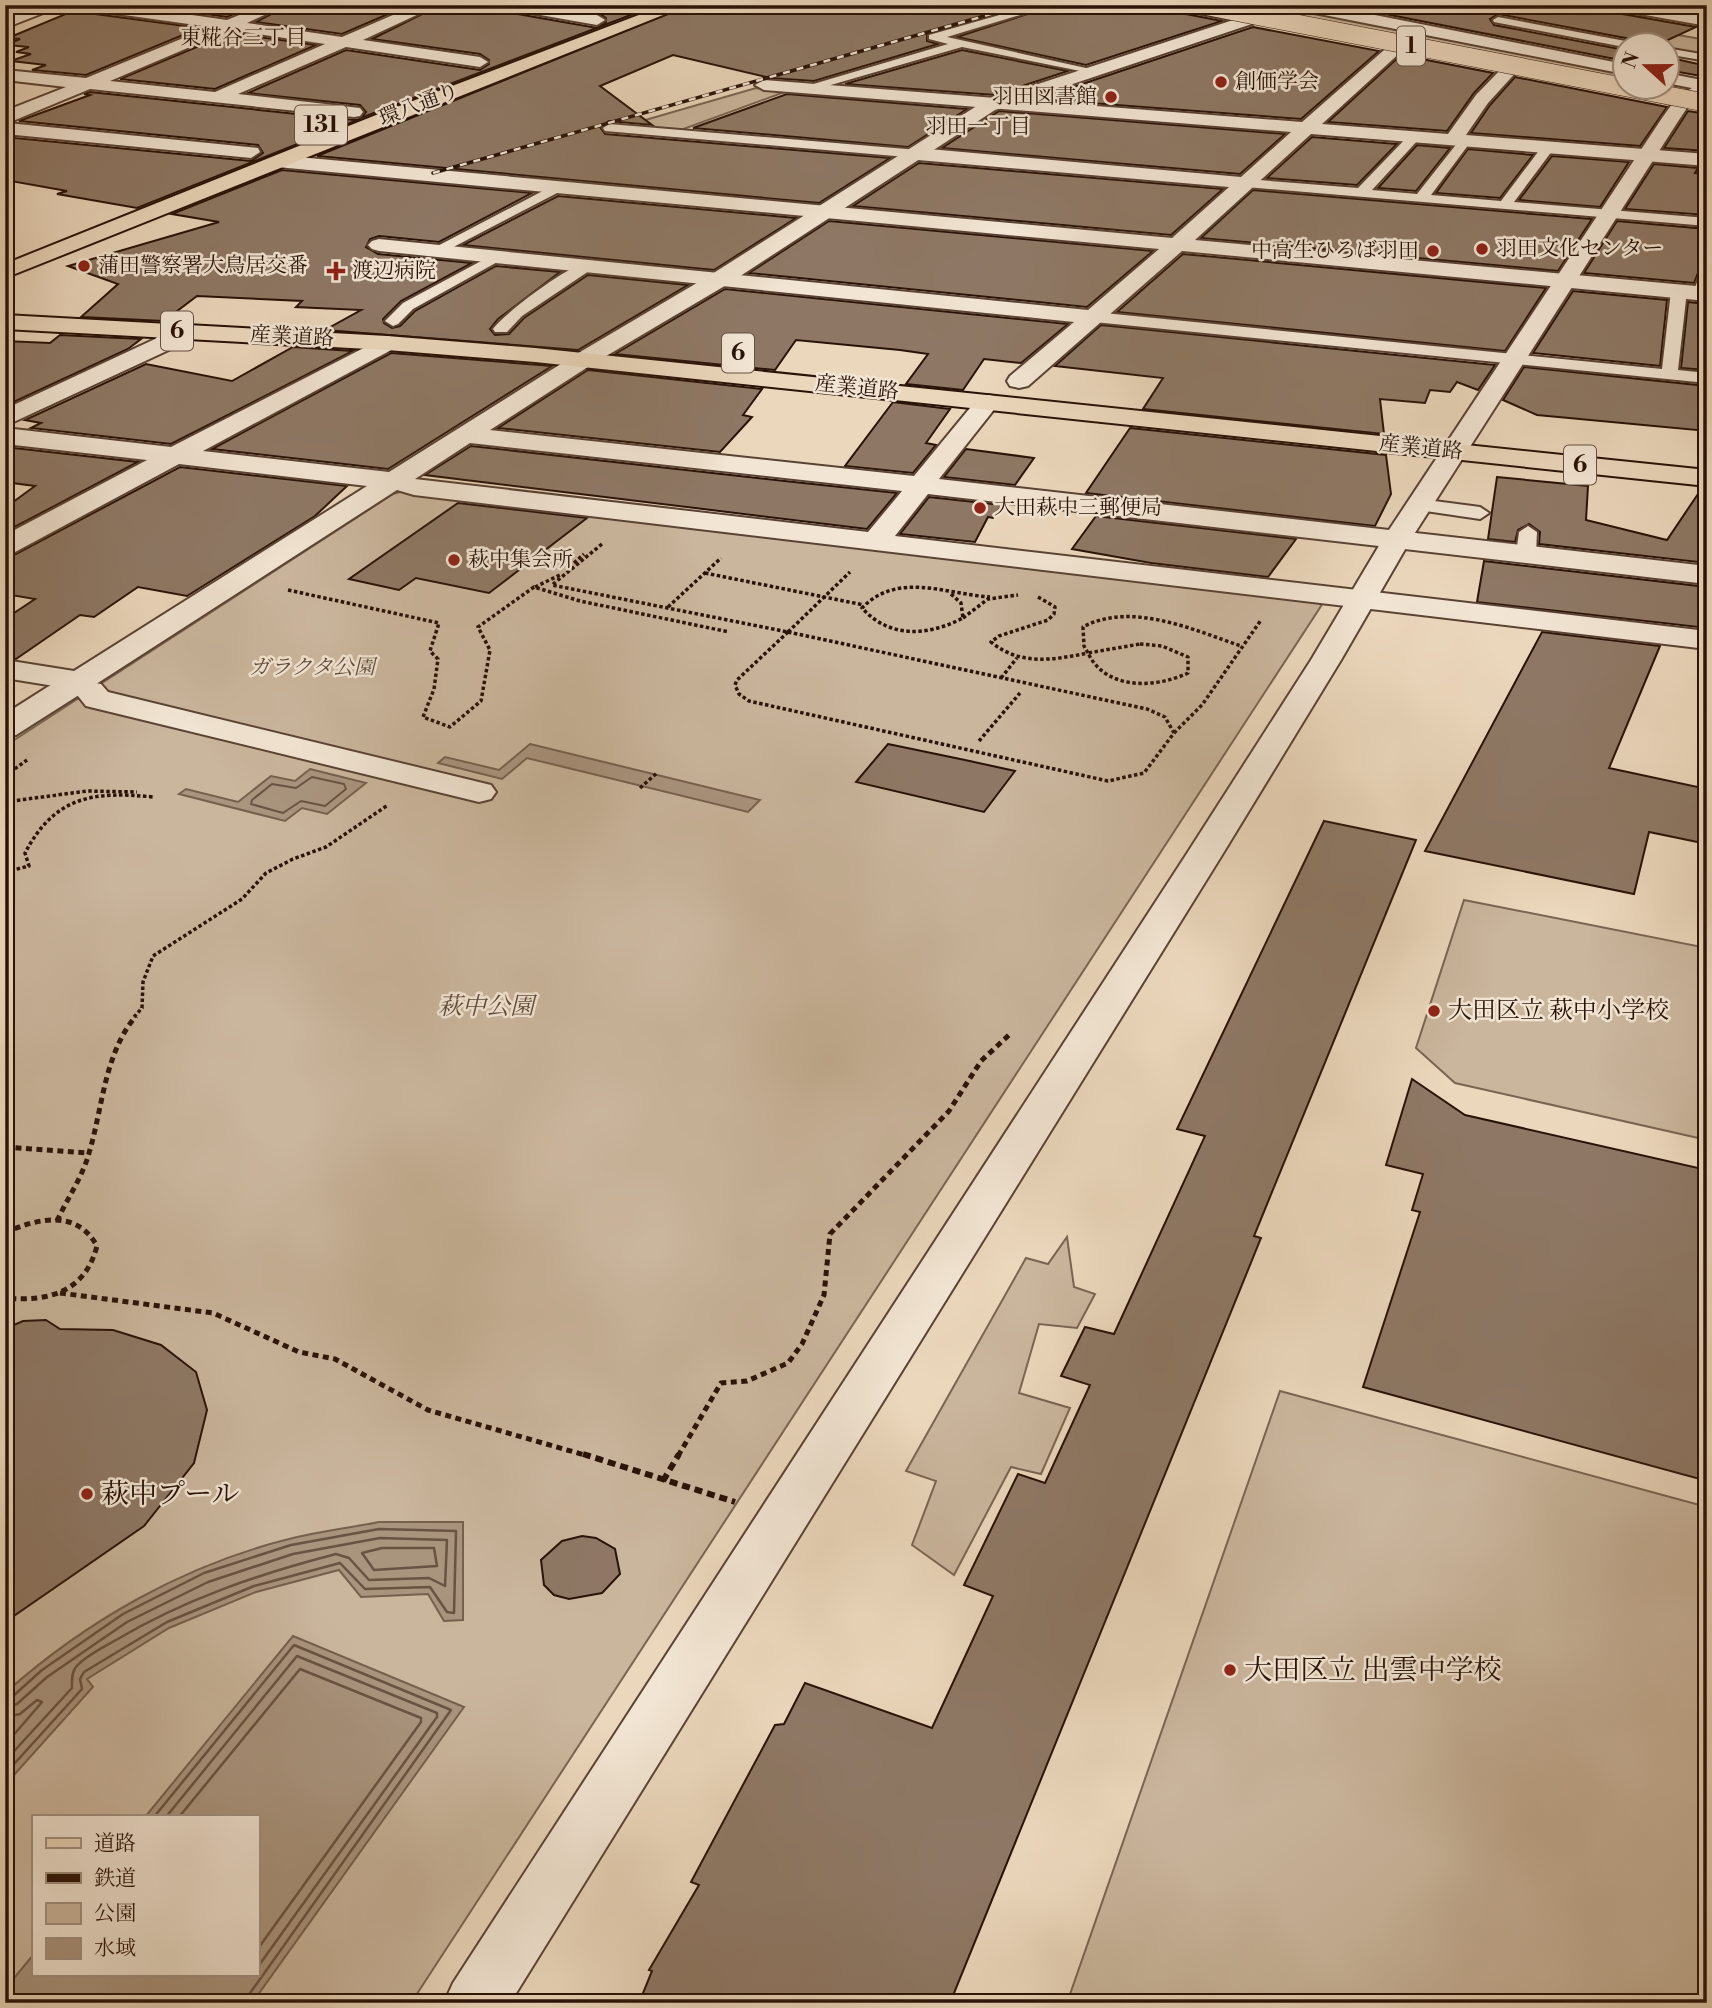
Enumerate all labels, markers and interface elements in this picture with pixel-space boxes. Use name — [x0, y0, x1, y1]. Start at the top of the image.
district label: 東糀谷三丁目 — [180, 25, 306, 51]
road number: 1 — [1397, 26, 1425, 66]
north arrow — [1610, 32, 1680, 102]
text: N — [1617, 49, 1645, 72]
place label: 創価学会 — [1235, 69, 1319, 95]
marker: 創価学会 — [1213, 74, 1229, 90]
street label: 環八通り — [375, 78, 463, 132]
place label: 羽田図書館 — [992, 84, 1097, 110]
marker: 羽田図書館 — [1103, 89, 1119, 105]
road number: 131 — [295, 106, 347, 144]
district label: 羽田一丁目 — [926, 114, 1031, 140]
place label: 羽田文化センター — [1496, 236, 1663, 262]
place label: 中高生ひろば羽田 — [1251, 238, 1419, 264]
marker: 羽田文化センター — [1474, 241, 1490, 257]
marker: 中高生ひろば羽田 — [1425, 243, 1441, 259]
place label: 蒲田警察署大鳥居交番 — [98, 253, 308, 279]
marker: 蒲田警察署大鳥居交番 — [76, 258, 92, 274]
place label: 渡辺病院 — [352, 258, 436, 284]
marker: 渡辺病院 — [326, 261, 346, 281]
road number: 6 — [161, 312, 193, 350]
street label: 産業道路 — [249, 322, 335, 352]
road number: 6 — [722, 334, 754, 372]
street label: 産業道路 — [814, 371, 900, 405]
street label: 産業道路 — [1378, 431, 1464, 465]
road number: 6 — [1564, 446, 1596, 485]
place label: 大田萩中三郵便局 — [994, 495, 1162, 521]
marker: 大田萩中三郵便局 — [972, 500, 988, 516]
place label: 萩中集会所 — [468, 547, 573, 573]
marker: 萩中集会所 — [446, 552, 462, 568]
park label: ガラクタ公園 — [249, 655, 378, 681]
park label: 萩中公園 — [438, 992, 538, 1022]
place label: 大田区立 萩中小学校 — [1448, 996, 1669, 1026]
marker: 大田区立 萩中小学校 — [1426, 1003, 1442, 1019]
place label: 萩中プール — [101, 1477, 240, 1512]
marker: 萩中プール — [79, 1486, 95, 1502]
place label: 大田区立 出雲中学校 — [1244, 1653, 1502, 1688]
marker: 大田区立 出雲中学校 — [1222, 1662, 1238, 1678]
legend — [32, 1815, 259, 1976]
text: 道路 — [94, 1831, 136, 1857]
text: 鉄道 — [94, 1866, 136, 1892]
text: 公園 — [94, 1901, 136, 1927]
text: 水域 — [94, 1936, 136, 1962]

